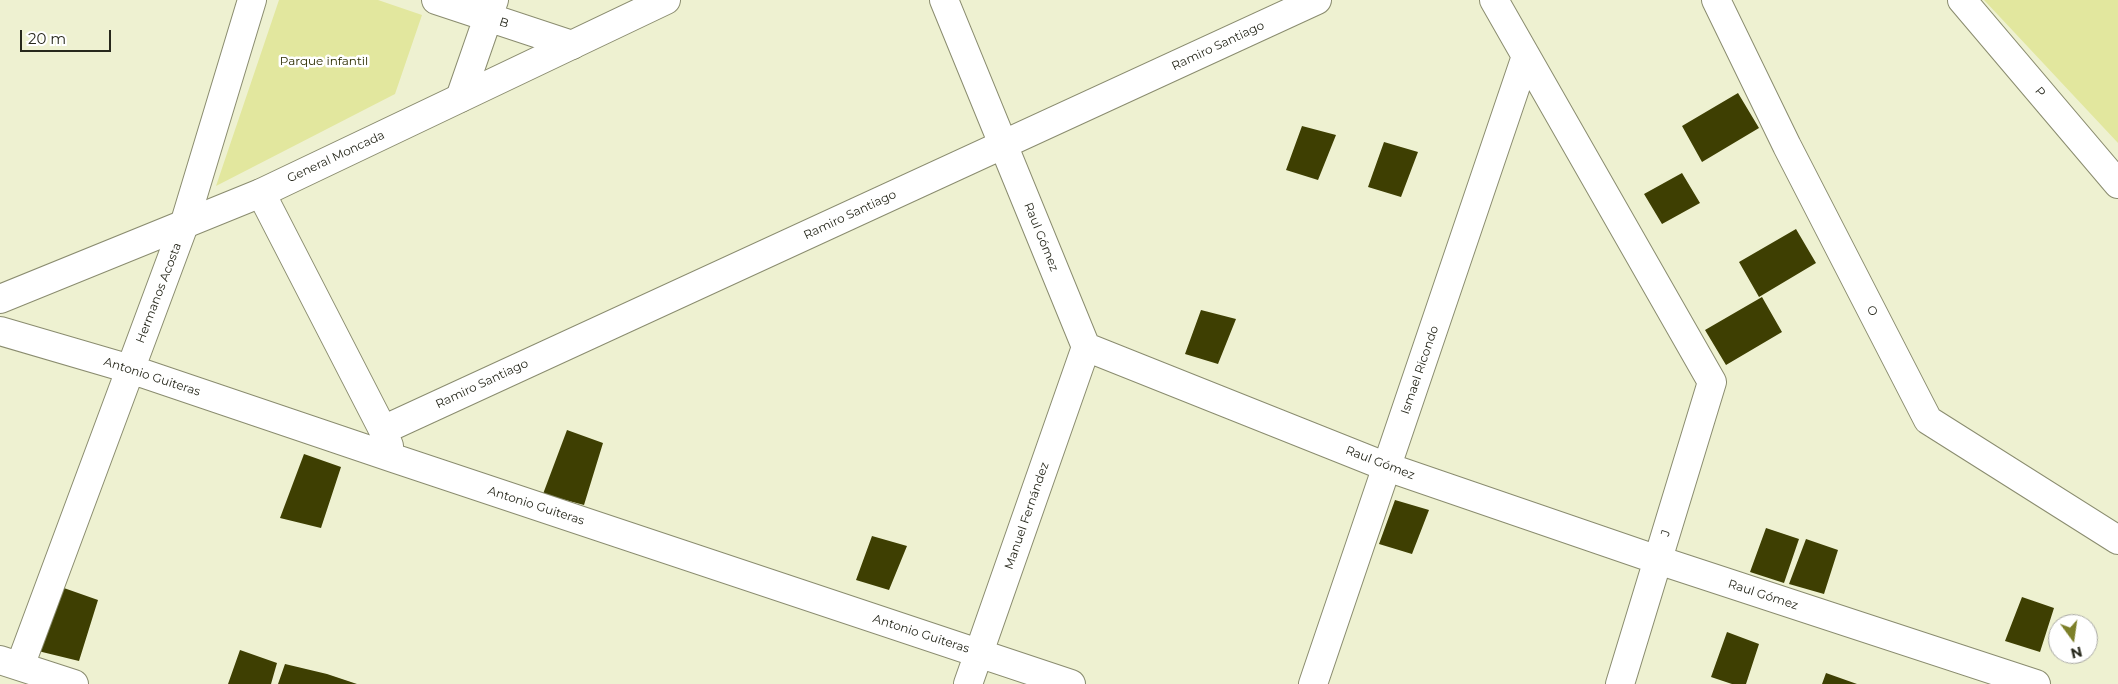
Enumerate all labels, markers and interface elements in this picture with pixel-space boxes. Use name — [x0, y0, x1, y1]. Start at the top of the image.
street label: B — [497, 15, 511, 31]
street label: Ramiro Santiago — [1169, 18, 1267, 74]
scale bar — [22, 20, 114, 52]
text: 20 m — [28, 29, 66, 48]
park label: Parque infantil — [280, 54, 368, 68]
street label: P — [2032, 84, 2048, 100]
street label: General Moncada — [285, 128, 387, 186]
street label: Ramiro Santiago — [801, 187, 899, 243]
street label: Raul Gómez — [1021, 200, 1061, 274]
street label: Hermanos Acosta — [133, 241, 185, 345]
street label: O — [1863, 303, 1881, 319]
street label: Ismael Ricondo — [1398, 324, 1442, 416]
street label: Antonio Guiteras — [102, 355, 202, 399]
street label: Ramiro Santiago — [433, 356, 531, 412]
street label: Raul Gómez — [1343, 443, 1417, 483]
street label: Manuel Fernández — [1002, 460, 1052, 572]
street label: Antonio Guiteras — [486, 484, 586, 528]
street label: J — [1658, 528, 1674, 538]
street label: Raul Gómez — [1726, 577, 1800, 613]
street label: Antonio Guiteras — [871, 612, 971, 656]
north arrow — [2048, 614, 2098, 664]
text: N — [2069, 642, 2084, 663]

